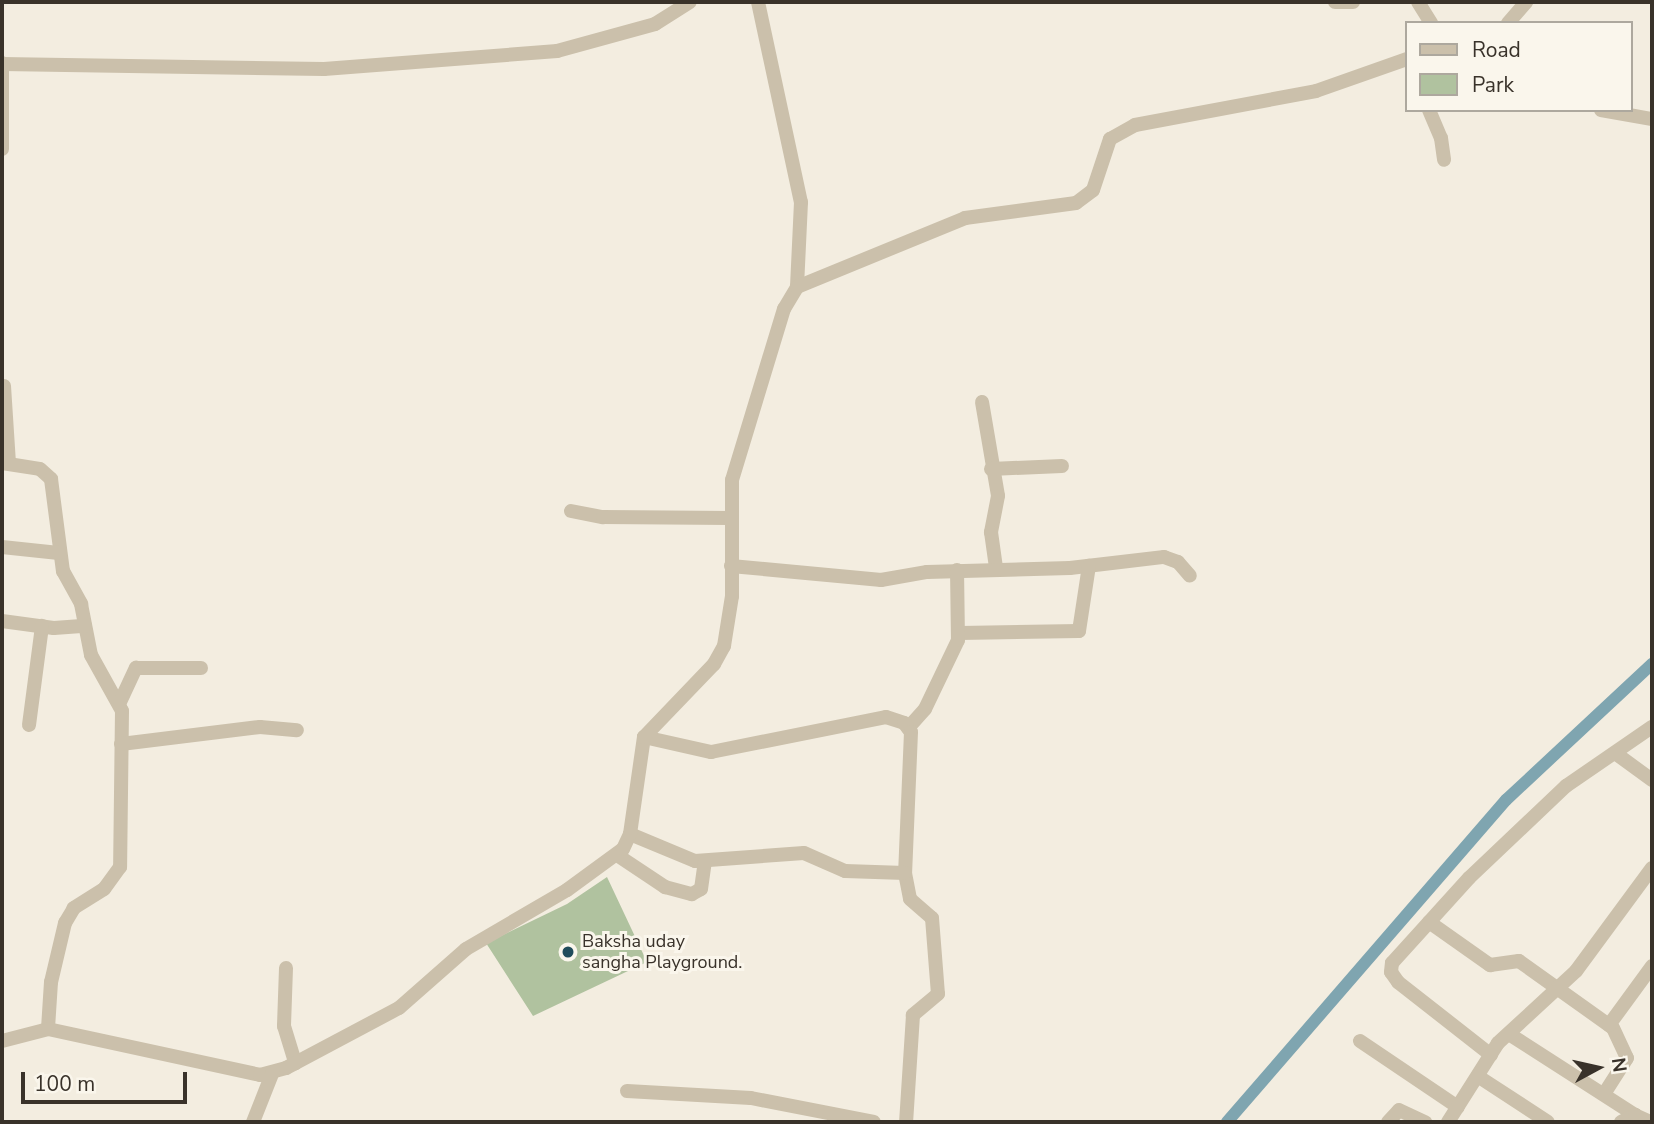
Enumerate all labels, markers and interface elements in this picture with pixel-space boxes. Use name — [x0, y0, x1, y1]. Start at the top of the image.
legend — [1406, 21, 1633, 112]
text: Road — [1472, 36, 1521, 64]
text: Park — [1472, 71, 1514, 99]
place label: Baksha uday sangha Playground. — [582, 931, 742, 974]
marker: Baksha uday sangha Playground. — [560, 944, 576, 960]
north arrow — [1563, 1033, 1633, 1103]
text: N — [1605, 1056, 1633, 1074]
scale bar — [24, 1058, 191, 1102]
text: 100 m — [34, 1070, 95, 1098]

